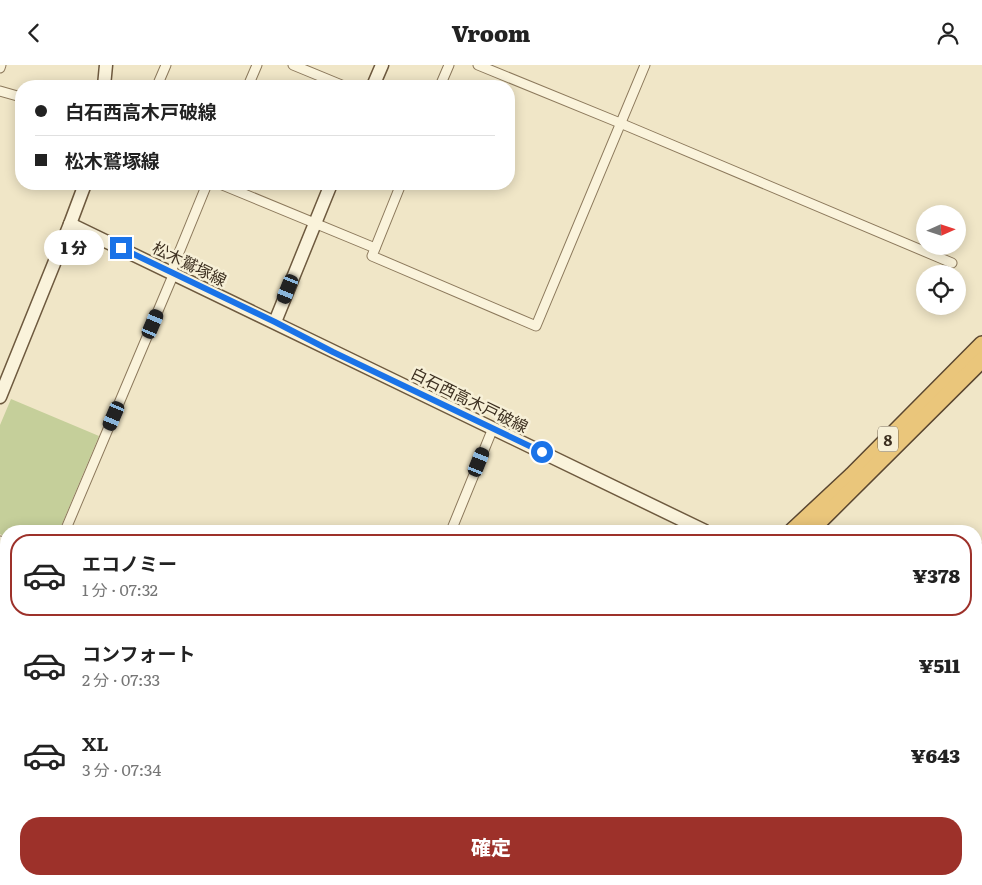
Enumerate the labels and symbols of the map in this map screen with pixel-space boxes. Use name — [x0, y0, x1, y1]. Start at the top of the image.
north arrow — [916, 205, 966, 255]
callout: 1 分 — [44, 231, 104, 265]
street label: 松木鷲塚線 — [149, 235, 231, 291]
route end — [110, 237, 132, 259]
car — [275, 272, 300, 306]
car — [140, 307, 165, 341]
street label: 白石西高木戸破線 — [407, 360, 533, 438]
car — [101, 399, 126, 433]
road number: 8 — [878, 427, 898, 451]
route start — [531, 441, 553, 463]
car — [466, 445, 491, 479]

